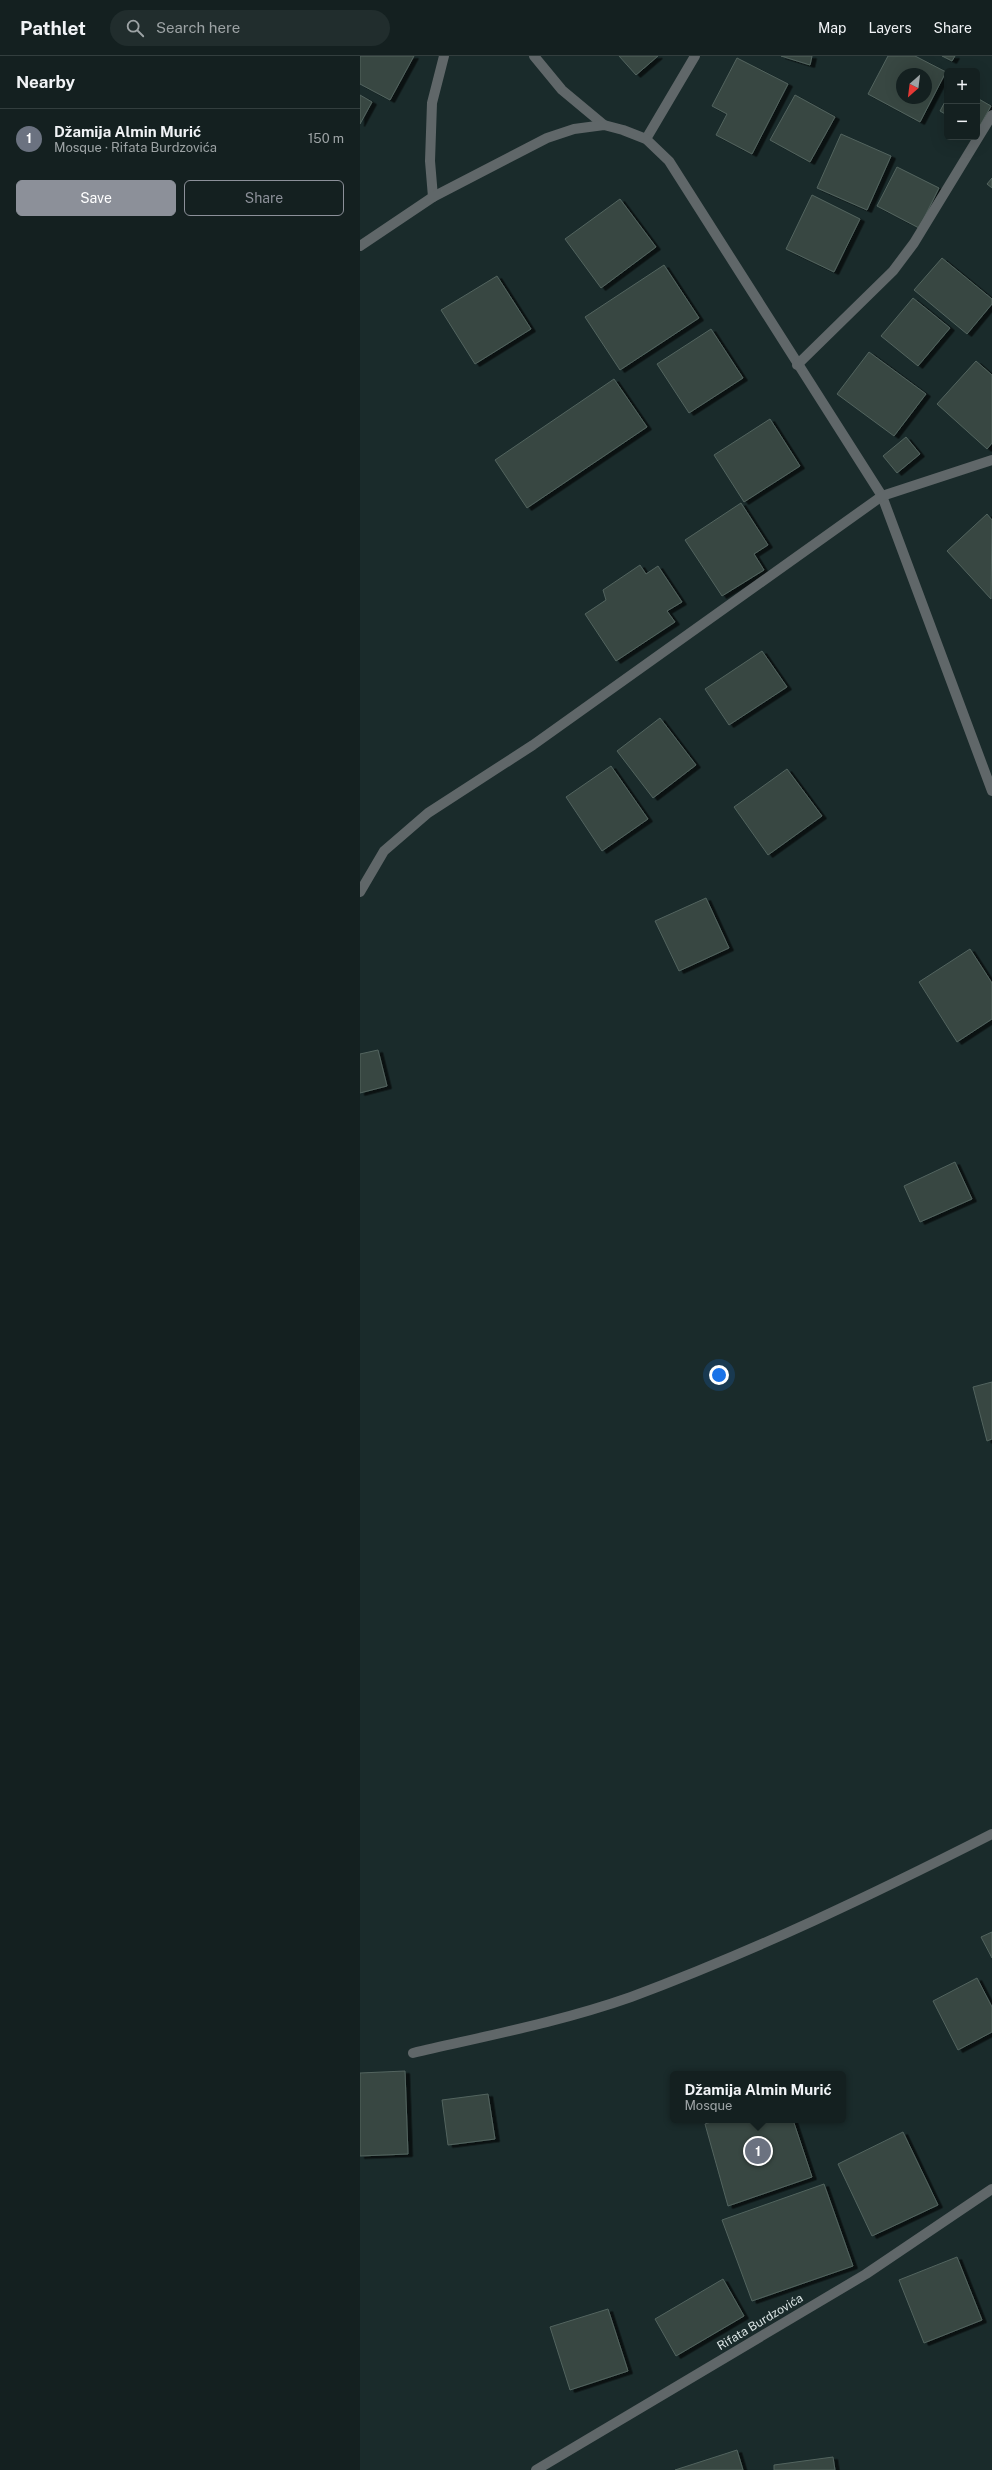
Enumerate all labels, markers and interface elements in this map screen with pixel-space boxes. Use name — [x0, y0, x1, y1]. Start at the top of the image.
search box — [110, 10, 390, 46]
text: Pathlet — [20, 17, 86, 39]
icon: search — [124, 17, 146, 39]
text: Search here — [156, 19, 240, 36]
text: Map — [818, 20, 846, 36]
text: Layers — [868, 20, 912, 36]
text: Share — [934, 20, 972, 36]
north arrow — [896, 68, 932, 104]
map controls — [944, 68, 980, 140]
button: + — [944, 68, 980, 104]
text: Nearby — [16, 72, 75, 92]
button: − — [944, 104, 980, 140]
text: Džamija Almin Murić — [54, 123, 201, 140]
text: 1 — [26, 131, 32, 146]
text: 150 m — [308, 131, 344, 146]
text: Mosque · Rifata Burdzovića — [54, 140, 217, 155]
button: Save — [16, 180, 176, 216]
button: Share — [184, 180, 344, 216]
your location — [709, 1365, 729, 1385]
popup — [670, 2071, 846, 2123]
text: Džamija Almin Murić — [684, 2081, 832, 2098]
text: Mosque — [684, 2098, 732, 2113]
pin: 1 — [745, 2136, 771, 2166]
street label: Rifata Burdzovića — [715, 2291, 805, 2353]

